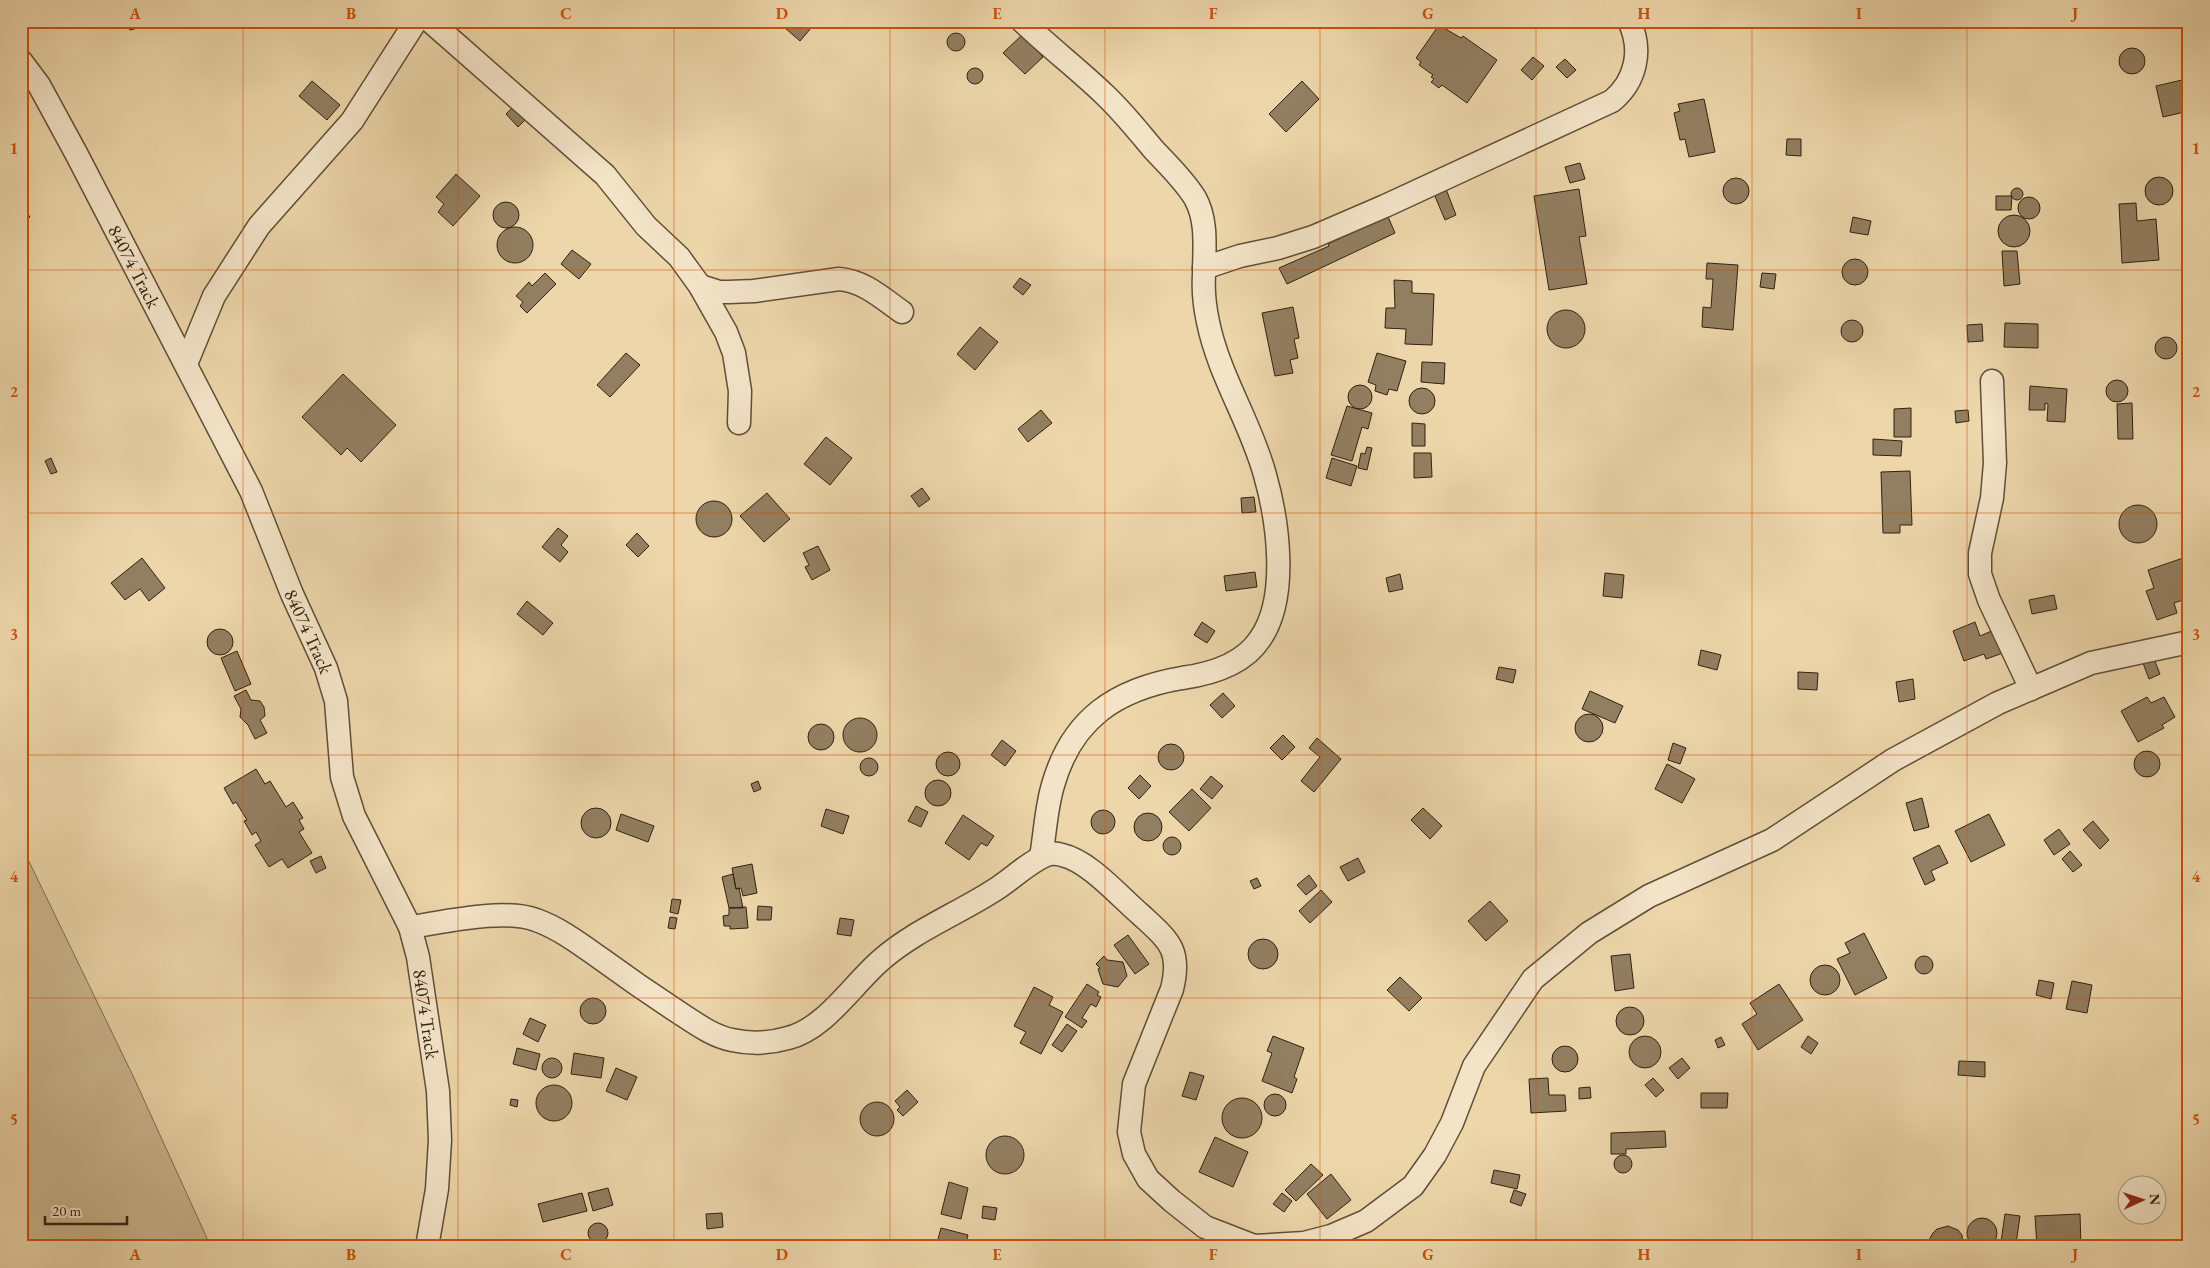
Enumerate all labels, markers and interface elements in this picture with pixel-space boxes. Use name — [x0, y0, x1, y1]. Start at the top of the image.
text: A — [128, 3, 141, 24]
text: B — [346, 3, 356, 24]
text: C — [560, 3, 572, 24]
text: D — [776, 3, 788, 24]
text: E — [992, 3, 1002, 24]
text: F — [1209, 3, 1218, 24]
text: G — [1422, 3, 1434, 24]
text: H — [1638, 3, 1651, 24]
text: I — [1856, 3, 1862, 24]
text: J — [2070, 3, 2078, 24]
text: 1 — [10, 138, 18, 159]
text: 1 — [2192, 138, 2200, 159]
street label: 84074 Track — [102, 220, 167, 314]
text: 2 — [10, 381, 19, 402]
text: 2 — [2192, 381, 2201, 402]
street label: 84074 Track — [278, 585, 339, 678]
text: 3 — [10, 624, 18, 645]
text: 3 — [2192, 624, 2200, 645]
text: 4 — [10, 866, 19, 887]
text: 4 — [2192, 866, 2201, 887]
street label: 84074 Track — [407, 967, 445, 1062]
text: 5 — [10, 1109, 18, 1130]
text: 5 — [2192, 1109, 2200, 1130]
north arrow — [2118, 1176, 2168, 1226]
scale bar — [45, 1193, 128, 1225]
text: N — [2146, 1193, 2164, 1206]
text: 20 m — [52, 1201, 81, 1220]
text: A — [128, 1244, 141, 1265]
text: B — [346, 1244, 356, 1265]
text: C — [560, 1244, 572, 1265]
text: D — [776, 1244, 788, 1265]
text: E — [992, 1244, 1002, 1265]
text: F — [1209, 1244, 1218, 1265]
text: G — [1422, 1244, 1434, 1265]
text: H — [1638, 1244, 1651, 1265]
text: I — [1856, 1244, 1862, 1265]
text: J — [2070, 1244, 2078, 1265]

